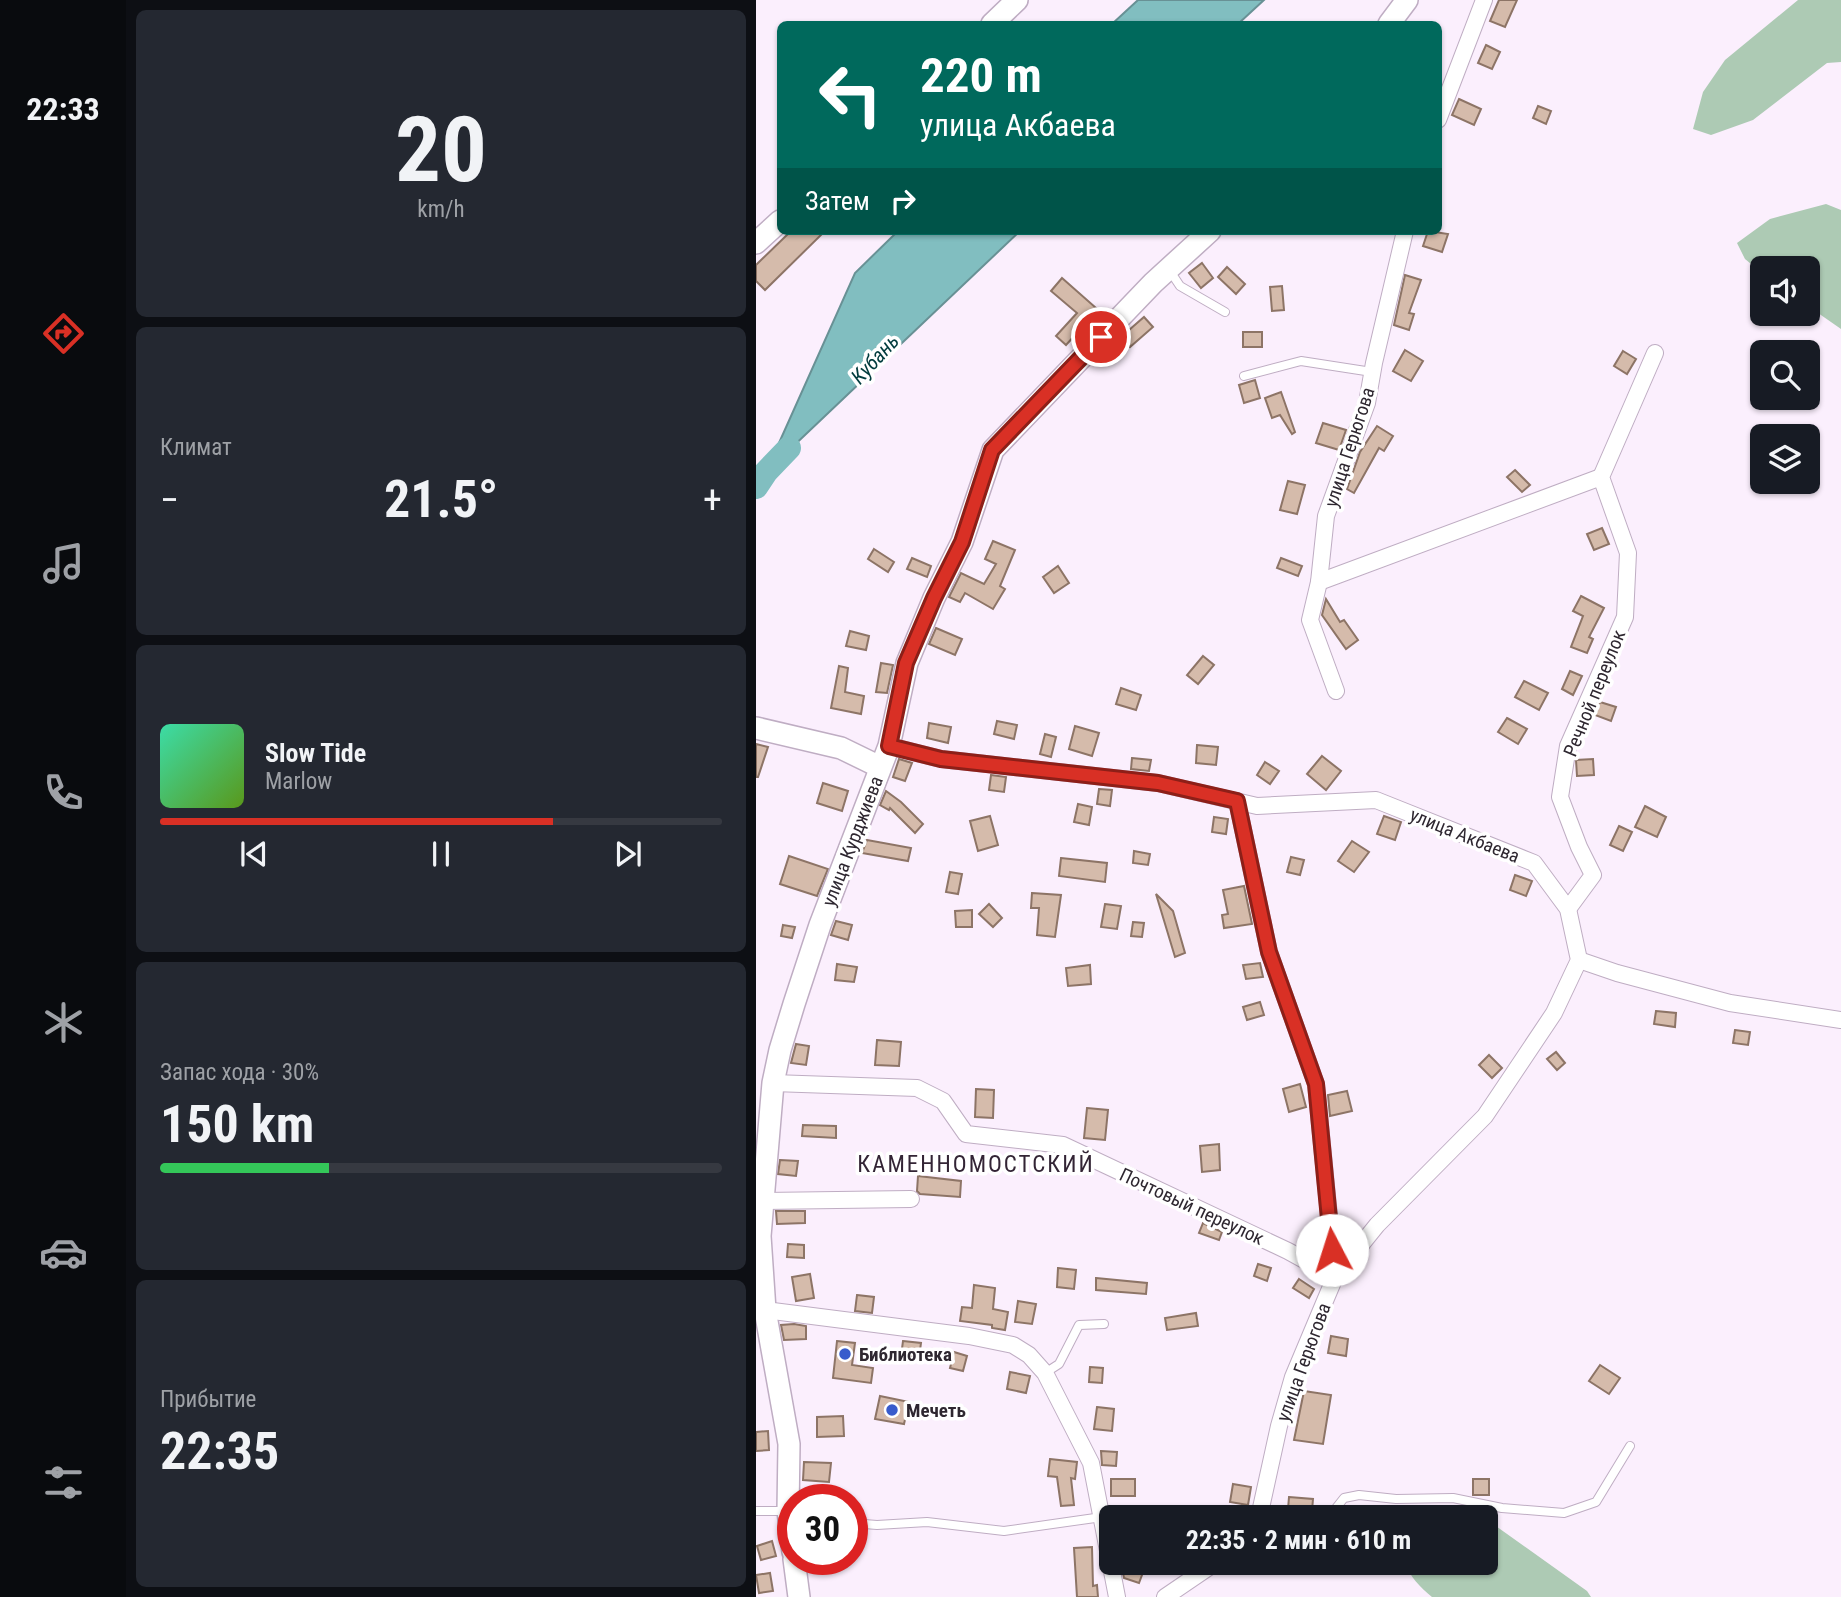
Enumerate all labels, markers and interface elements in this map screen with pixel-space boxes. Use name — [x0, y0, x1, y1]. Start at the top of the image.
text: 220 m — [920, 47, 1042, 104]
icon: left — [805, 49, 896, 140]
text: 22:33 — [26, 90, 100, 128]
text: 20 — [395, 97, 487, 203]
text: улица Акбаева — [920, 106, 1116, 144]
icon: right — [884, 182, 922, 220]
text: Затем — [805, 186, 870, 216]
text: km/h — [417, 196, 465, 223]
map controls — [1750, 256, 1820, 494]
button: sound — [1750, 256, 1820, 326]
pin — [1071, 307, 1131, 367]
icon: directions — [39, 309, 88, 358]
icon: arrive — [1082, 318, 1120, 356]
water label: Кубань — [846, 329, 904, 389]
button: search — [1750, 340, 1820, 410]
street label: улица Герюгова — [1319, 384, 1380, 510]
button: layers — [1750, 424, 1820, 494]
text: Климат — [160, 434, 232, 461]
text: 21.5° — [384, 469, 498, 530]
text: − — [160, 478, 179, 522]
text: + — [703, 478, 722, 522]
icon: music — [39, 539, 88, 588]
street label: Речной переулок — [1559, 627, 1630, 760]
text: Slow Tide — [265, 738, 366, 768]
icon: phone — [39, 768, 88, 817]
text: Marlow — [265, 768, 332, 795]
street label: улица Курджиева — [817, 773, 888, 910]
street label: улица Акбаева — [1407, 803, 1523, 868]
icon: previous — [235, 835, 273, 873]
icon: pause — [422, 835, 460, 873]
icon: next — [609, 835, 647, 873]
icon: climate — [39, 998, 88, 1047]
text: Запас хода · 30% — [160, 1059, 319, 1086]
text: 150 km — [160, 1094, 314, 1155]
district label: КАМЕННОМОСТСКИЙ — [857, 1150, 1095, 1178]
street label: Почтовый переулок — [1116, 1163, 1268, 1250]
position arrow — [1295, 1213, 1369, 1287]
icon: car — [39, 1228, 88, 1277]
street label: улица Герюгова — [1271, 1300, 1336, 1425]
place label: Библиотека — [859, 1343, 952, 1366]
marker: Библиотека — [837, 1346, 853, 1362]
text: Прибытие — [160, 1386, 256, 1413]
place label: Мечеть — [906, 1399, 966, 1422]
marker: Мечеть — [884, 1402, 900, 1418]
text: 22:35 — [160, 1421, 279, 1482]
icon: filters — [39, 1458, 88, 1507]
speed limit sign: 30 — [777, 1484, 868, 1575]
text: 22:35 · 2 мин · 610 m — [1186, 1525, 1411, 1555]

